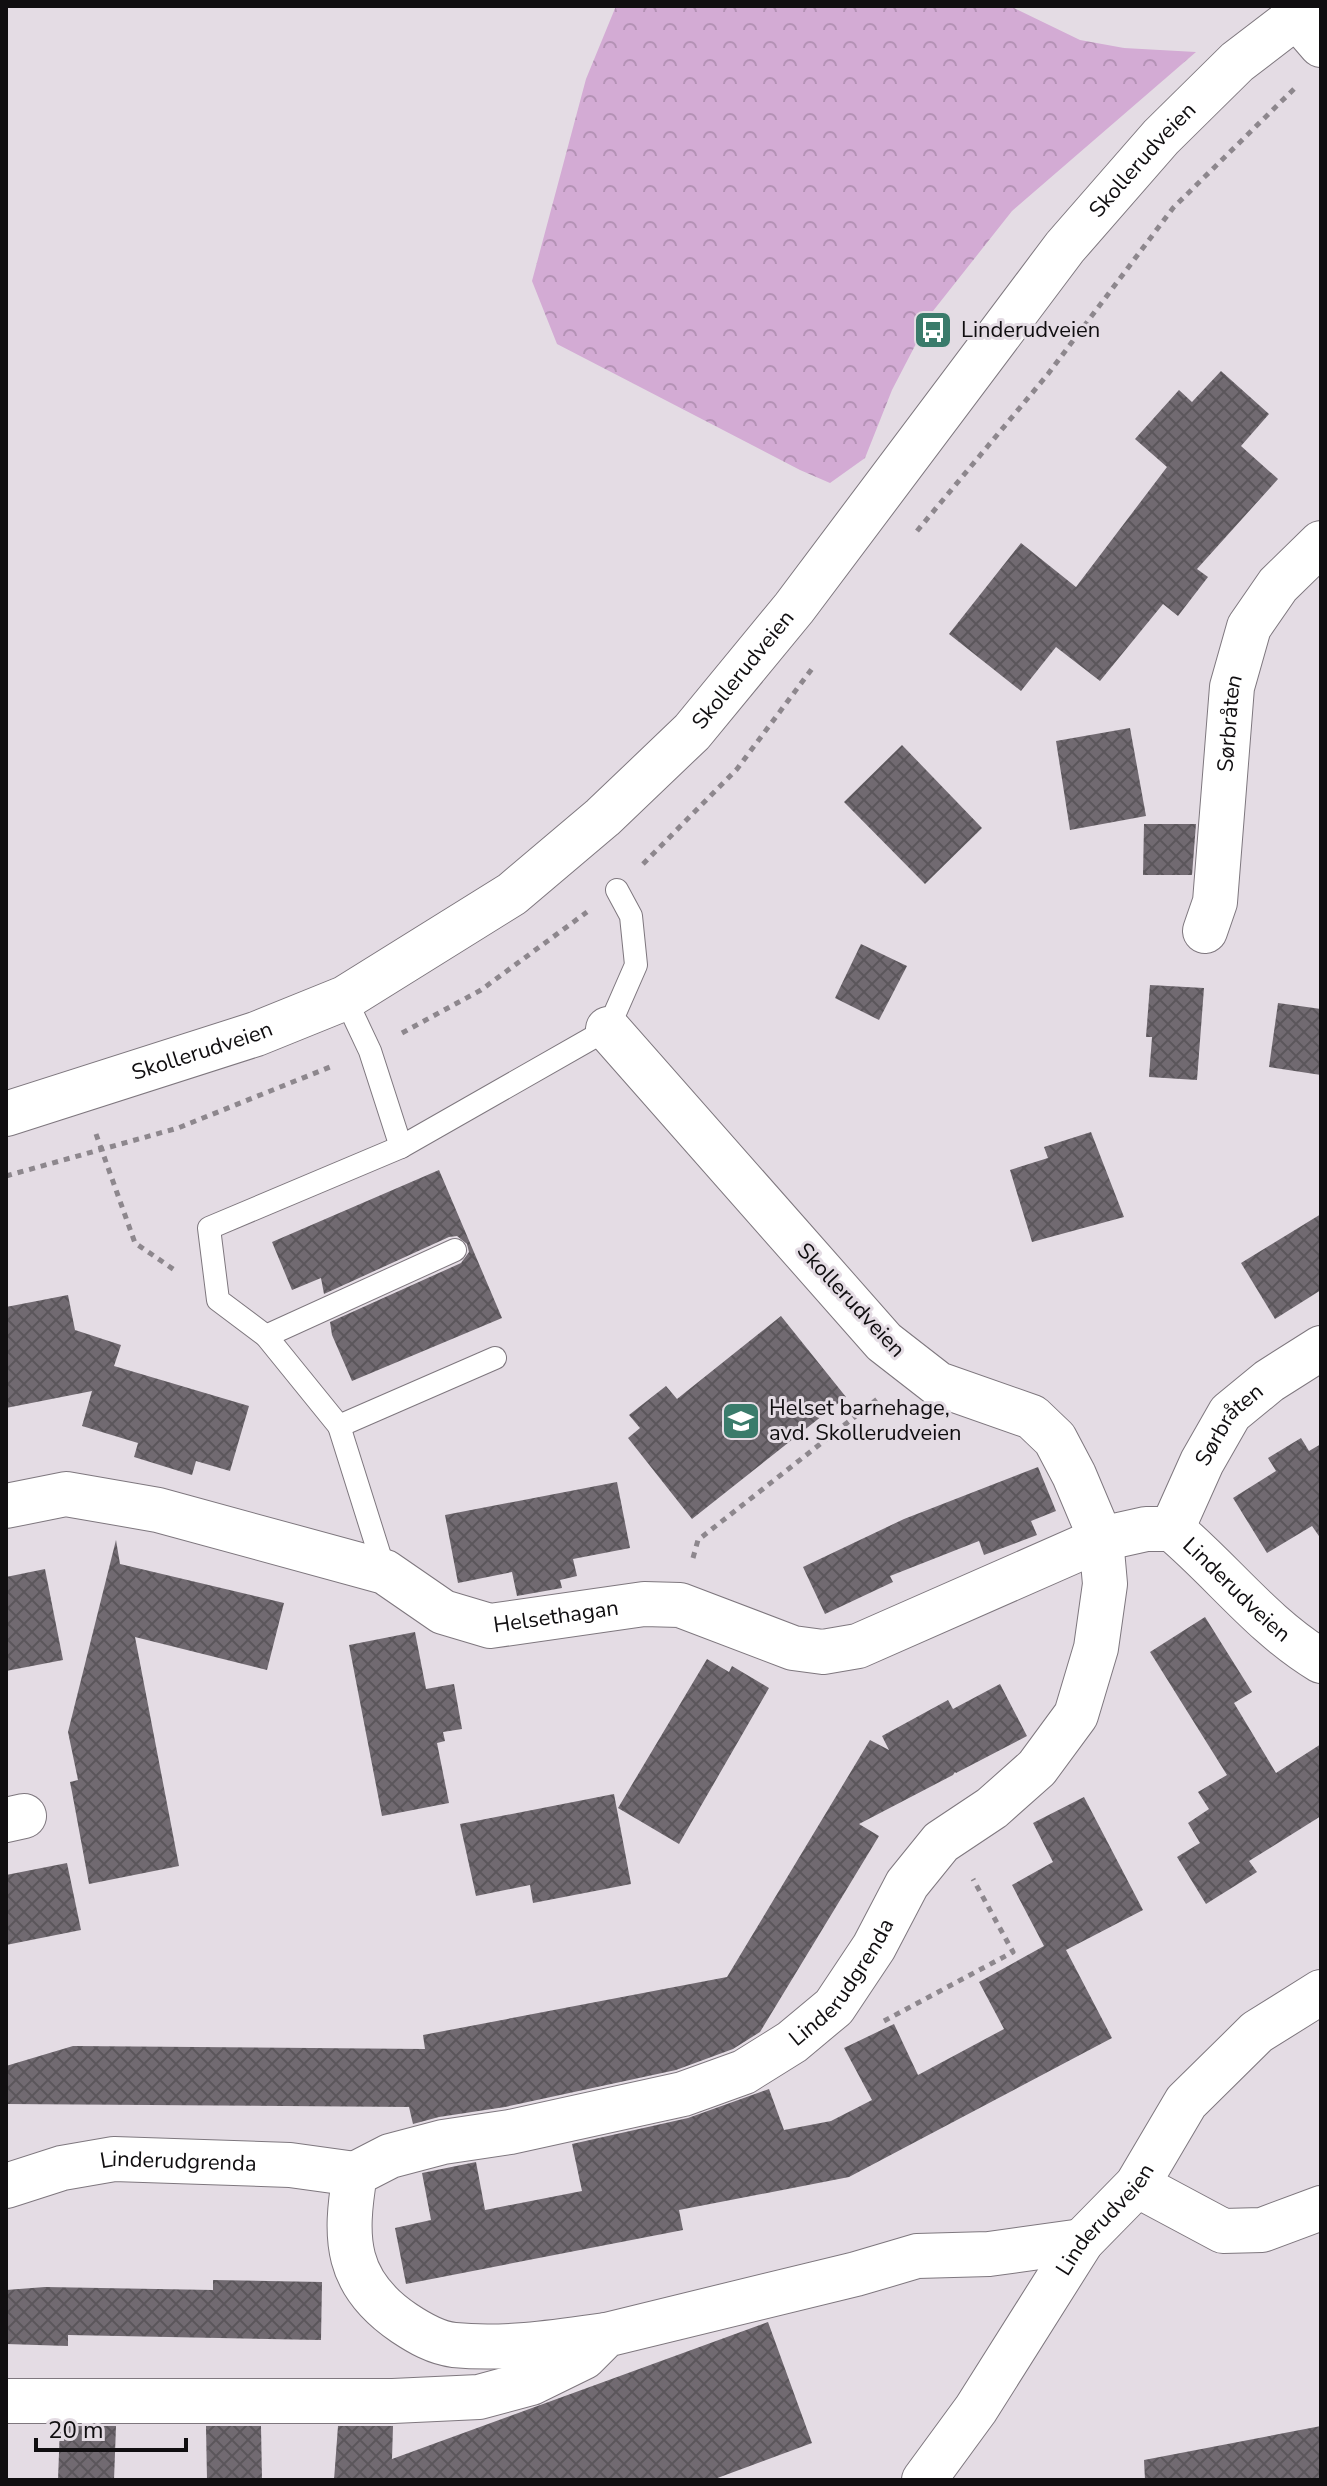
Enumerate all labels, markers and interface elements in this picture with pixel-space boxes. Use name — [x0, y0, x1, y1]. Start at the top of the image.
street label: Skollerudveien — [1082, 96, 1203, 224]
bus stop icon: Linderudveien — [912, 309, 954, 351]
place label: Linderudveien — [961, 315, 1100, 345]
street label: Skollerudveien — [685, 604, 801, 736]
street label: Sørbråten — [1210, 671, 1250, 773]
street label: Skollerudveien — [128, 1014, 277, 1088]
street label: Skollerudveien — [790, 1236, 912, 1364]
street label: Sørbråten — [1188, 1377, 1270, 1471]
place label: Helset barnehage, avd. Skollerudveien — [769, 1393, 962, 1448]
school or university icon: Helset barnehage, avd. Skollerudveien — [720, 1400, 762, 1442]
street label: Linderudveien — [1176, 1531, 1297, 1649]
street label: Helsethagan — [491, 1593, 621, 1640]
street label: Linderudgrenda — [783, 1913, 901, 2053]
street label: Linderudgrenda — [98, 2144, 257, 2179]
street label: Linderudveien — [1049, 2158, 1161, 2281]
scale bar — [36, 2402, 186, 2452]
text: 20 m — [48, 2414, 104, 2446]

